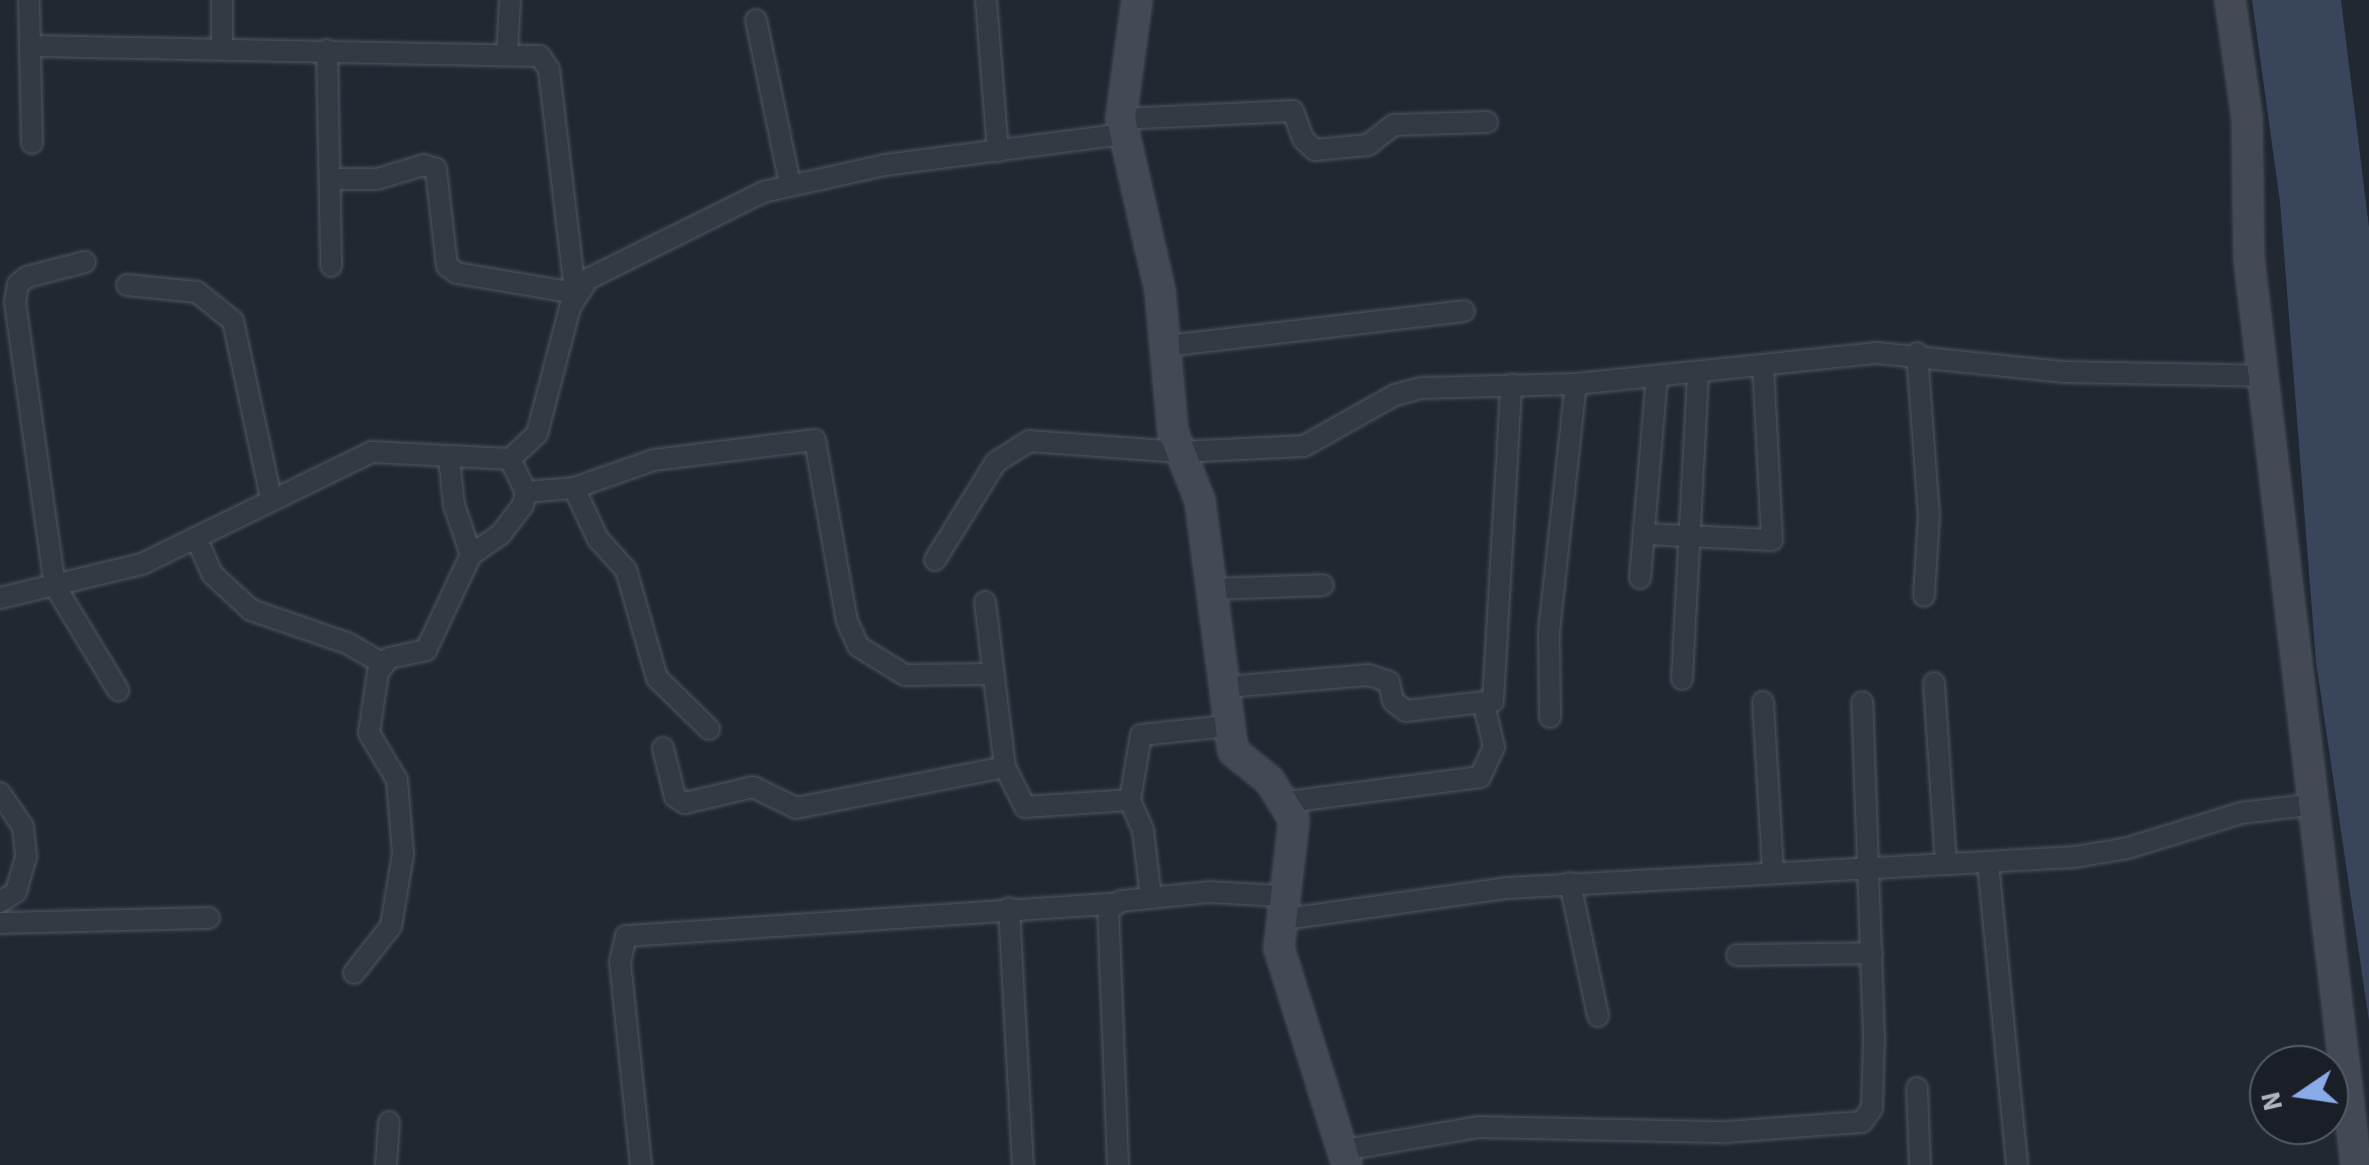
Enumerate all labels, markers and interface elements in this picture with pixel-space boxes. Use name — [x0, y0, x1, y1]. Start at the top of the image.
north arrow — [2249, 1045, 2349, 1145]
text: N — [2250, 1088, 2293, 1115]

